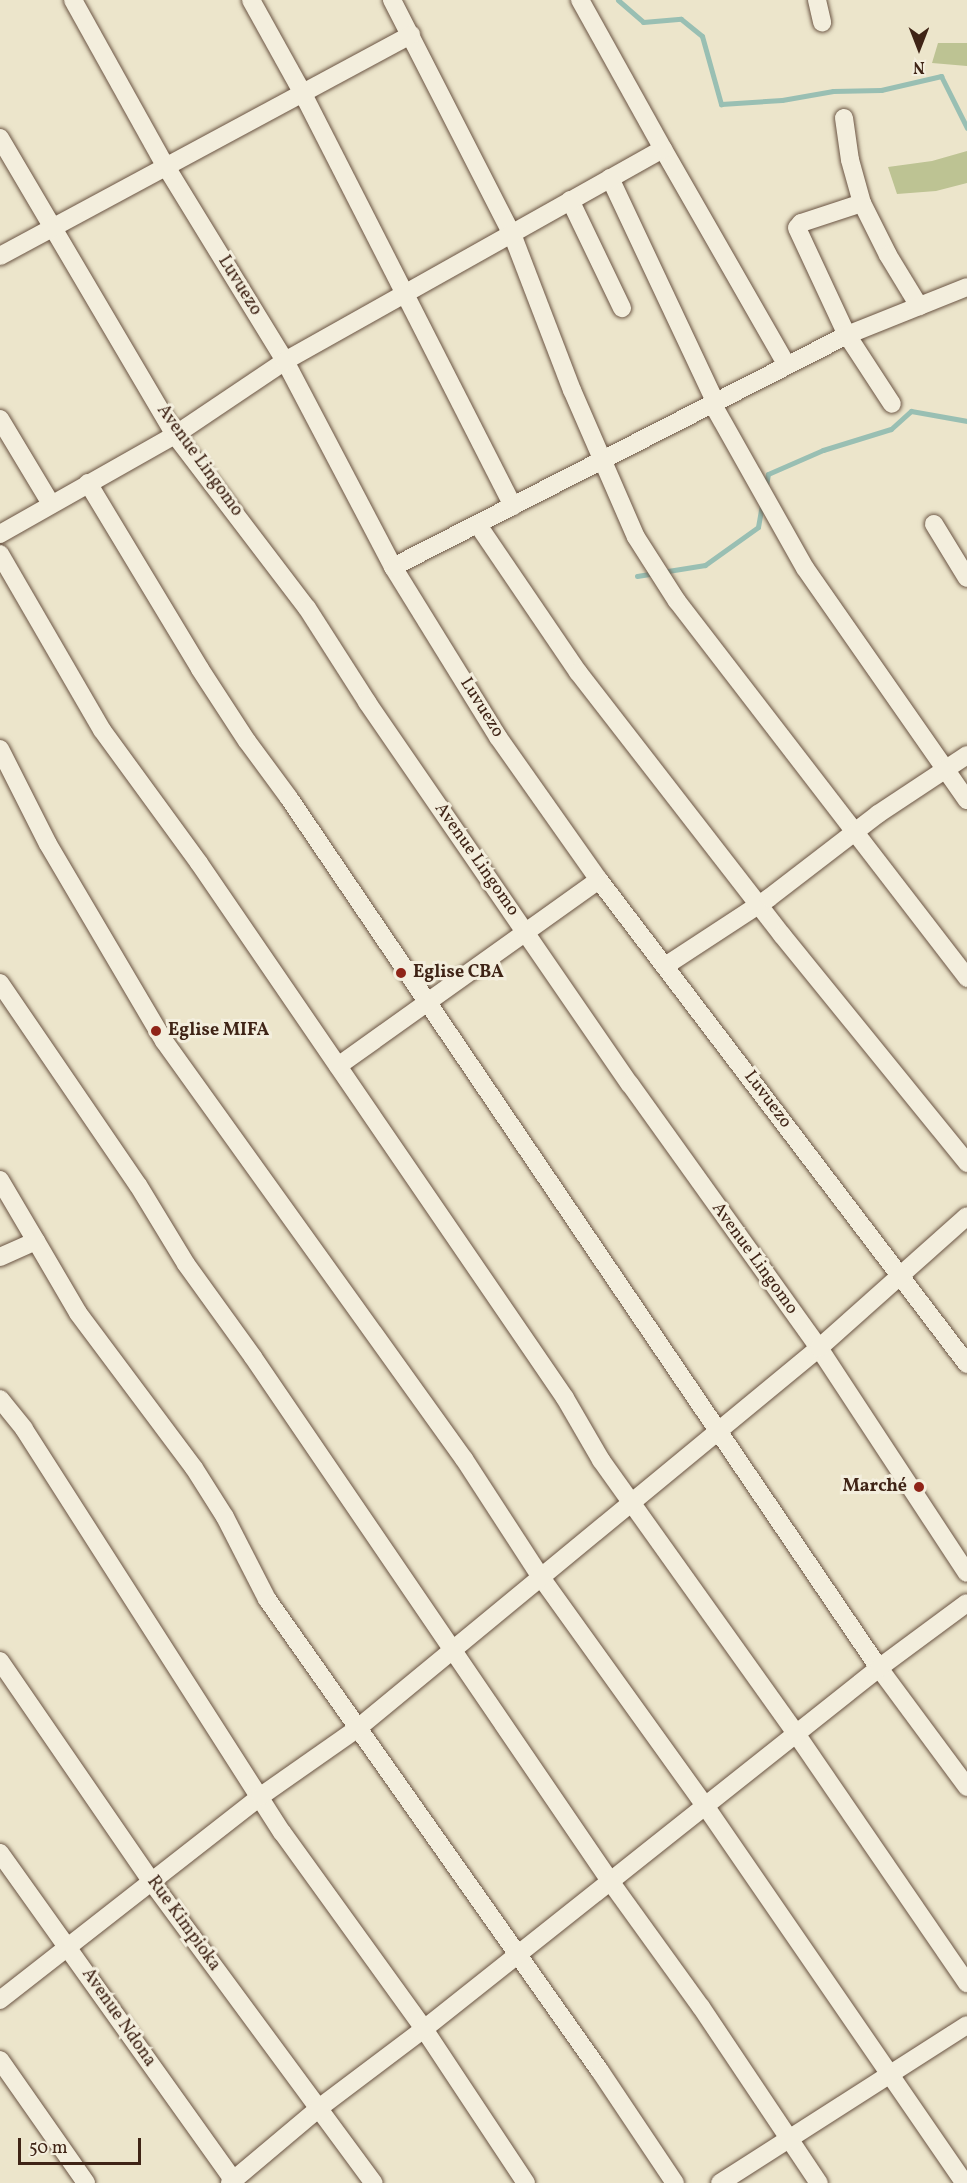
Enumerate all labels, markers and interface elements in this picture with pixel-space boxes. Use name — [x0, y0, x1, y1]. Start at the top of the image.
north arrow — [889, 18, 949, 78]
text: N — [913, 55, 925, 77]
street label: Luvuezo — [212, 252, 266, 320]
street label: Avenue Lingomo — [151, 401, 247, 521]
street label: Luvuezo — [454, 674, 508, 742]
street label: Avenue Lingomo — [429, 799, 523, 921]
place label: Eglise CBA — [413, 962, 504, 984]
marker: Eglise CBA — [394, 966, 408, 980]
place label: Eglise MIFA — [168, 1020, 269, 1042]
marker: Eglise MIFA — [149, 1024, 163, 1038]
street label: Luvuezo — [738, 1067, 796, 1133]
street label: Avenue Lingomo — [706, 1199, 802, 1319]
place label: Marché — [842, 1476, 907, 1498]
marker: Marché — [912, 1480, 926, 1494]
street label: Rue Kimpioka — [141, 1872, 225, 1976]
street label: Avenue Ndona — [76, 1965, 160, 2071]
scale bar — [21, 2126, 144, 2164]
text: 50 m — [29, 2136, 68, 2161]

